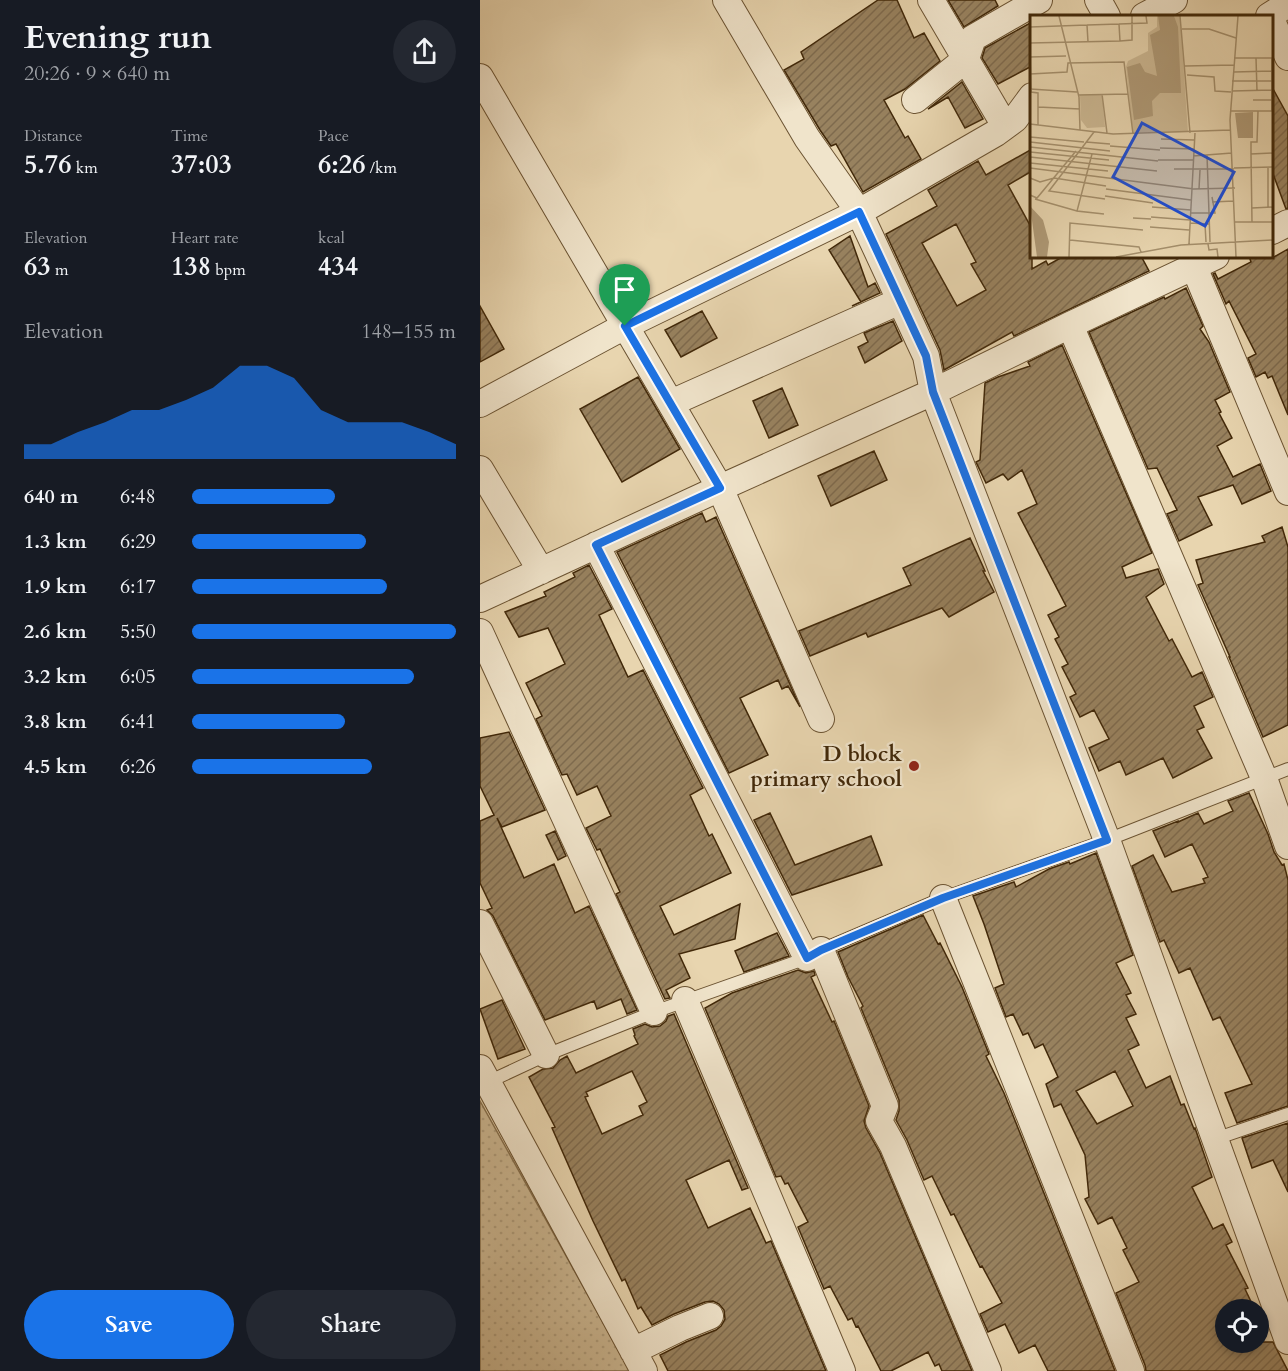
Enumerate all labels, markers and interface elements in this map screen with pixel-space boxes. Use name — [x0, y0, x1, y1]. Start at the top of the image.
text: Evening run — [24, 15, 212, 60]
inset map — [1030, 15, 1273, 258]
button: share — [393, 20, 456, 83]
text: 20:26 · 9 × 640 m — [24, 60, 170, 87]
text: Distance — [24, 125, 82, 147]
text: Time — [171, 125, 208, 147]
text: Pace — [318, 125, 349, 147]
text: 5.76 — [24, 147, 72, 182]
text: 37:03 — [171, 147, 232, 182]
text: 6:26 — [318, 147, 366, 182]
text: km — [72, 157, 98, 179]
text: /km — [366, 157, 397, 179]
text: Elevation — [24, 227, 88, 249]
text: Heart rate — [171, 227, 239, 249]
text: kcal — [318, 227, 345, 249]
text: 63 — [24, 249, 51, 284]
text: 138 — [171, 249, 211, 284]
text: 434 — [318, 249, 358, 284]
text: m — [51, 259, 68, 281]
text: bpm — [211, 259, 246, 281]
pin — [599, 264, 650, 326]
icon: arrive — [608, 273, 641, 306]
text: Elevation — [24, 318, 103, 345]
text: 148–155 m — [361, 318, 456, 345]
text: 640 m — [24, 483, 79, 510]
text: 6:48 — [120, 483, 156, 510]
text: 1.3 km — [24, 528, 87, 555]
text: 6:29 — [120, 528, 156, 555]
text: 1.9 km — [24, 573, 87, 600]
text: 6:17 — [120, 573, 156, 600]
text: 2.6 km — [24, 618, 87, 645]
text: 5:50 — [120, 618, 156, 645]
text: 3.2 km — [24, 663, 87, 690]
text: 6:05 — [120, 663, 156, 690]
text: 3.8 km — [24, 708, 87, 735]
text: 6:41 — [120, 708, 156, 735]
place label: D block primary school — [751, 739, 903, 794]
text: 4.5 km — [24, 753, 87, 780]
text: 6:26 — [120, 753, 156, 780]
marker: D block primary school — [907, 759, 921, 773]
button: Save — [24, 1290, 234, 1359]
button: Share — [246, 1290, 456, 1359]
map controls — [1215, 1299, 1269, 1353]
button: locate — [1215, 1299, 1269, 1353]

